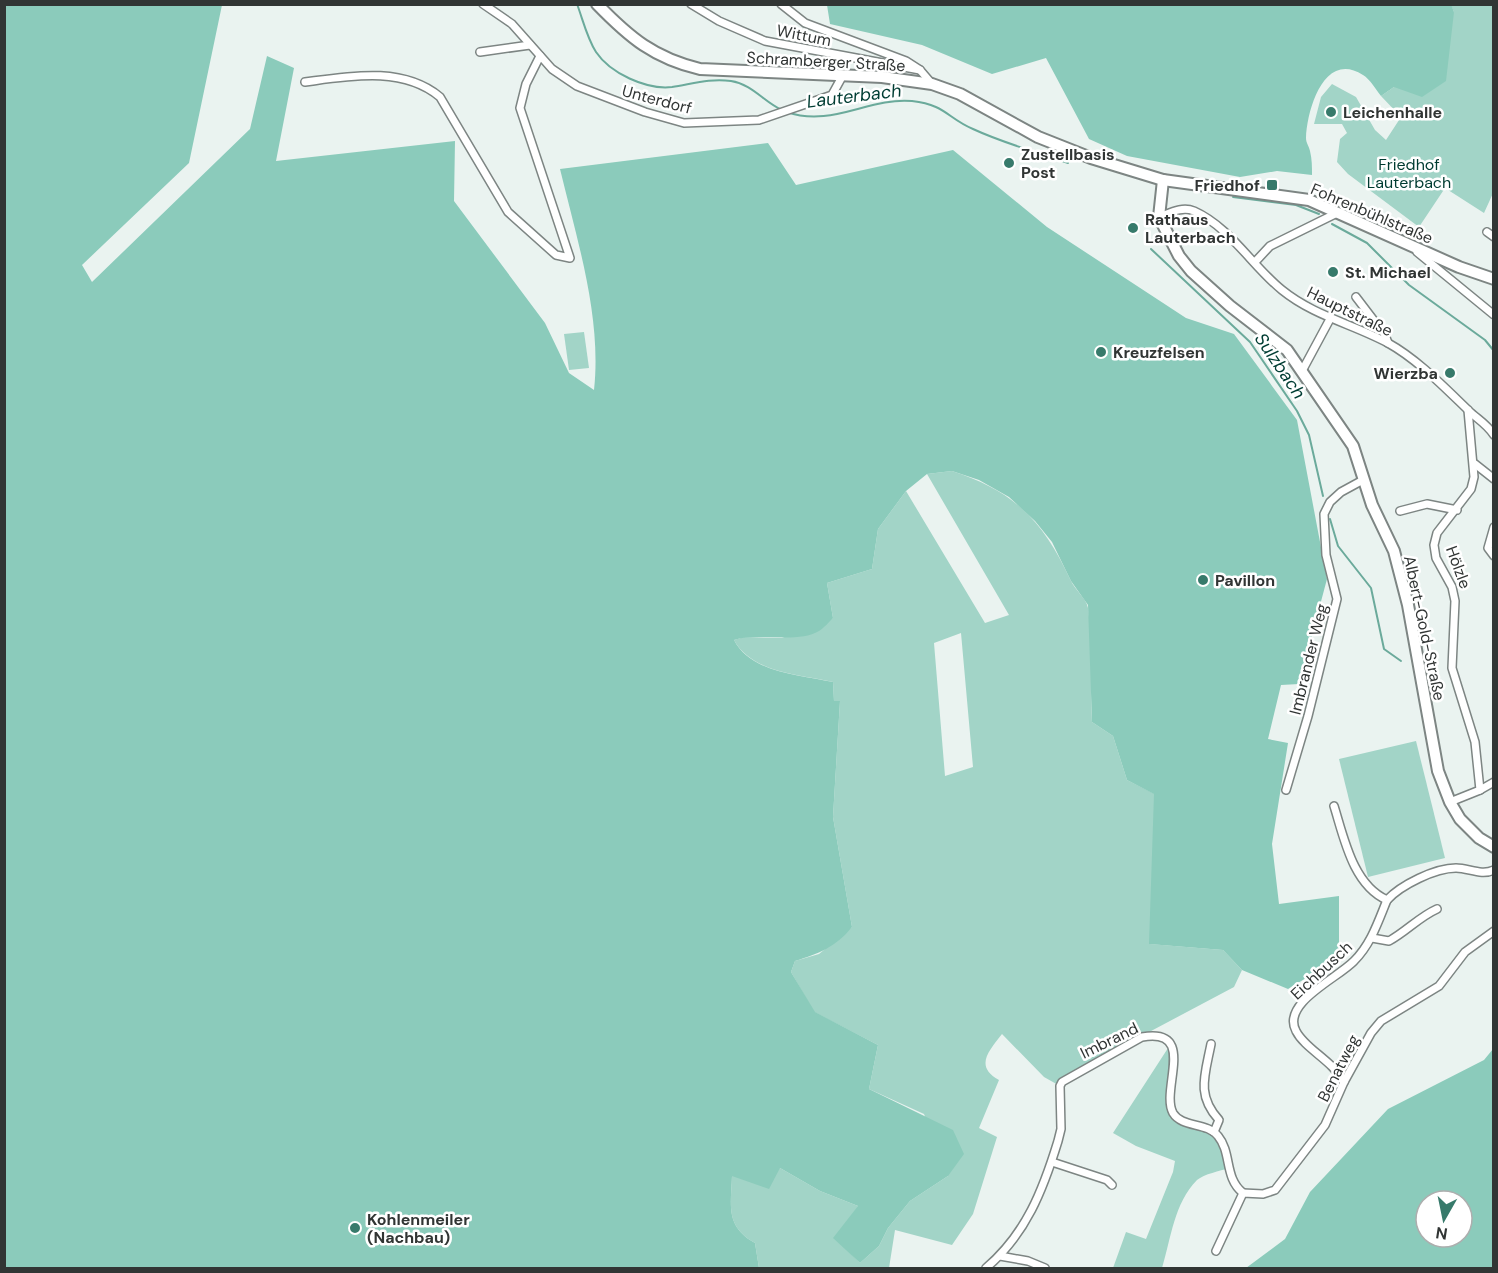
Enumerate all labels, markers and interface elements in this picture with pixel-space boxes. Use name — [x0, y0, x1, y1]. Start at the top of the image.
street label: Wittum — [775, 20, 833, 51]
street label: Schramberger Straße — [746, 47, 906, 76]
water label: Lauterbach — [805, 78, 903, 114]
street label: Unterdorf — [620, 80, 694, 119]
place label: Leichenhalle — [1343, 102, 1442, 123]
marker: Leichenhalle — [1324, 105, 1338, 119]
place label: Zustellbasis Post — [1021, 144, 1115, 183]
park label: Friedhof Lauterbach — [1367, 154, 1451, 193]
marker: Zustellbasis Post — [1002, 156, 1016, 170]
place label: Friedhof — [1194, 175, 1260, 196]
marker: Friedhof — [1265, 178, 1279, 192]
street label: Fohrenbühlstraße — [1308, 178, 1436, 249]
place label: Rathaus Lauterbach — [1145, 209, 1236, 248]
marker: Rathaus Lauterbach — [1126, 221, 1140, 235]
place label: St. Michael — [1345, 262, 1431, 283]
marker: St. Michael — [1326, 265, 1340, 279]
street label: Hauptstraße — [1303, 282, 1396, 341]
water label: Sulzbach — [1249, 328, 1311, 404]
place label: Kreuzfelsen — [1113, 342, 1205, 363]
marker: Kreuzfelsen — [1094, 345, 1108, 359]
place label: Wierzba — [1373, 363, 1438, 384]
marker: Wierzba — [1443, 366, 1457, 380]
street label: Hölzle — [1441, 543, 1476, 591]
street label: Albert-Gold-Straße — [1399, 554, 1450, 702]
place label: Pavillon — [1215, 570, 1275, 591]
marker: Pavillon — [1196, 573, 1210, 587]
street label: Imbrander Weg — [1285, 601, 1332, 717]
street label: Eichbusch — [1286, 936, 1357, 1004]
street label: Imbrand — [1077, 1017, 1142, 1063]
street label: Benatweg — [1313, 1031, 1364, 1105]
north arrow — [1414, 1189, 1474, 1249]
place label: Kohlenmeiler (Nachbau) — [367, 1209, 470, 1248]
marker: Kohlenmeiler (Nachbau) — [348, 1221, 362, 1235]
text: N — [1434, 1222, 1449, 1245]

